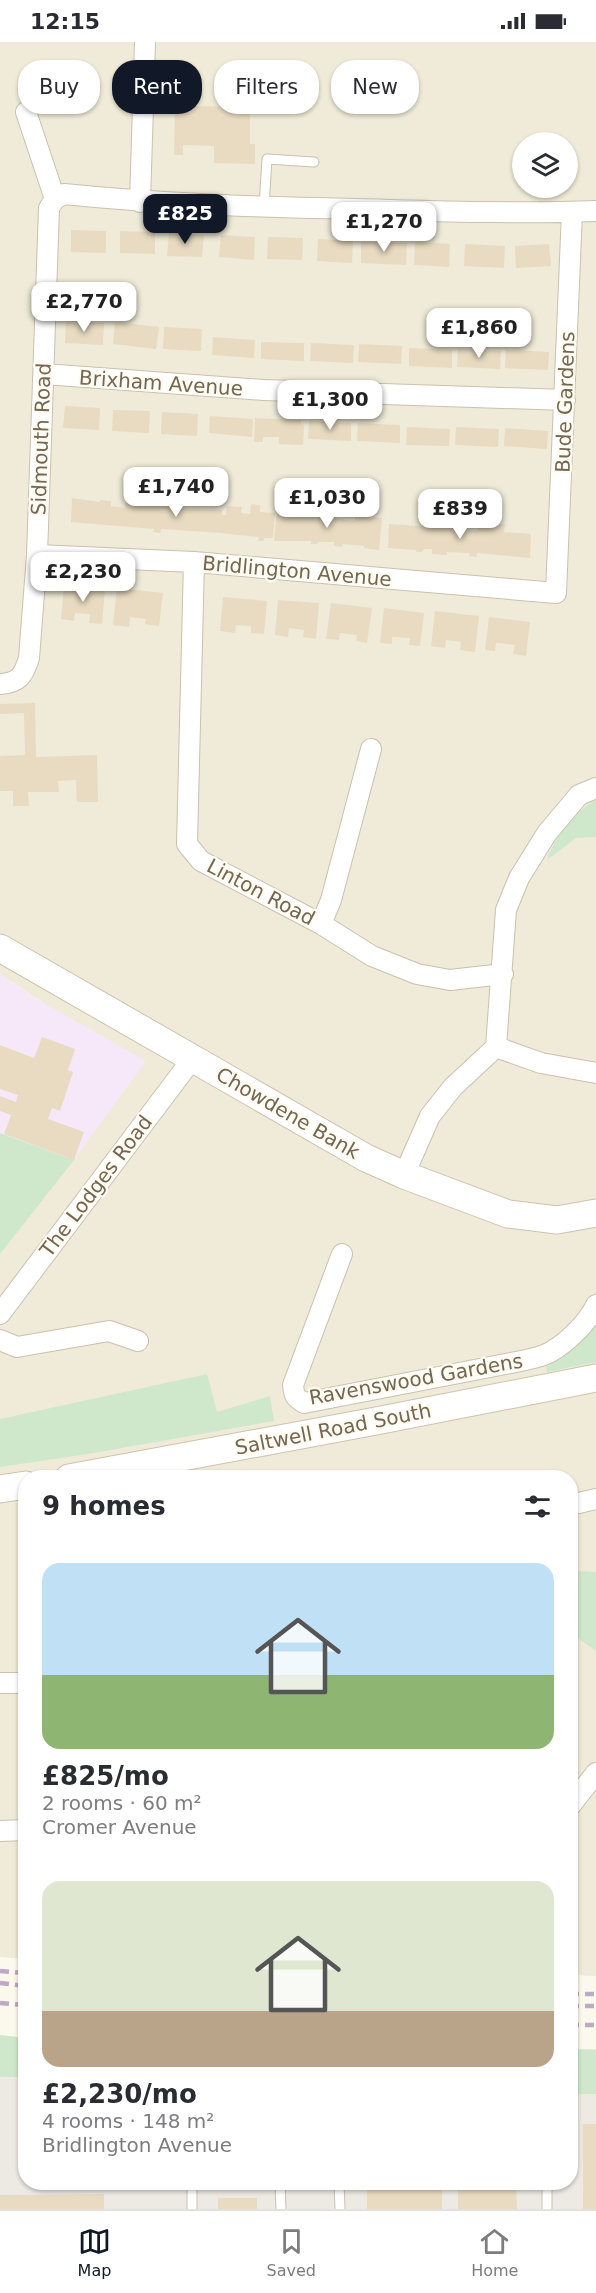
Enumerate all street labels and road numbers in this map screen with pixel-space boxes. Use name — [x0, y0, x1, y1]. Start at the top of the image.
street label: Bude Gardens — [551, 331, 579, 473]
street label: Sidmouth Road — [26, 362, 56, 516]
street label: Brixham Avenue — [78, 365, 244, 401]
street label: Bridlington Avenue — [201, 551, 393, 591]
street label: Linton Road — [203, 854, 319, 930]
street label: Chowdene Bank — [212, 1062, 364, 1164]
street label: The Lodges Road — [34, 1110, 157, 1262]
street label: Ravenswood Gardens — [307, 1348, 525, 1410]
street label: Saltwell Road South — [233, 1398, 433, 1460]

